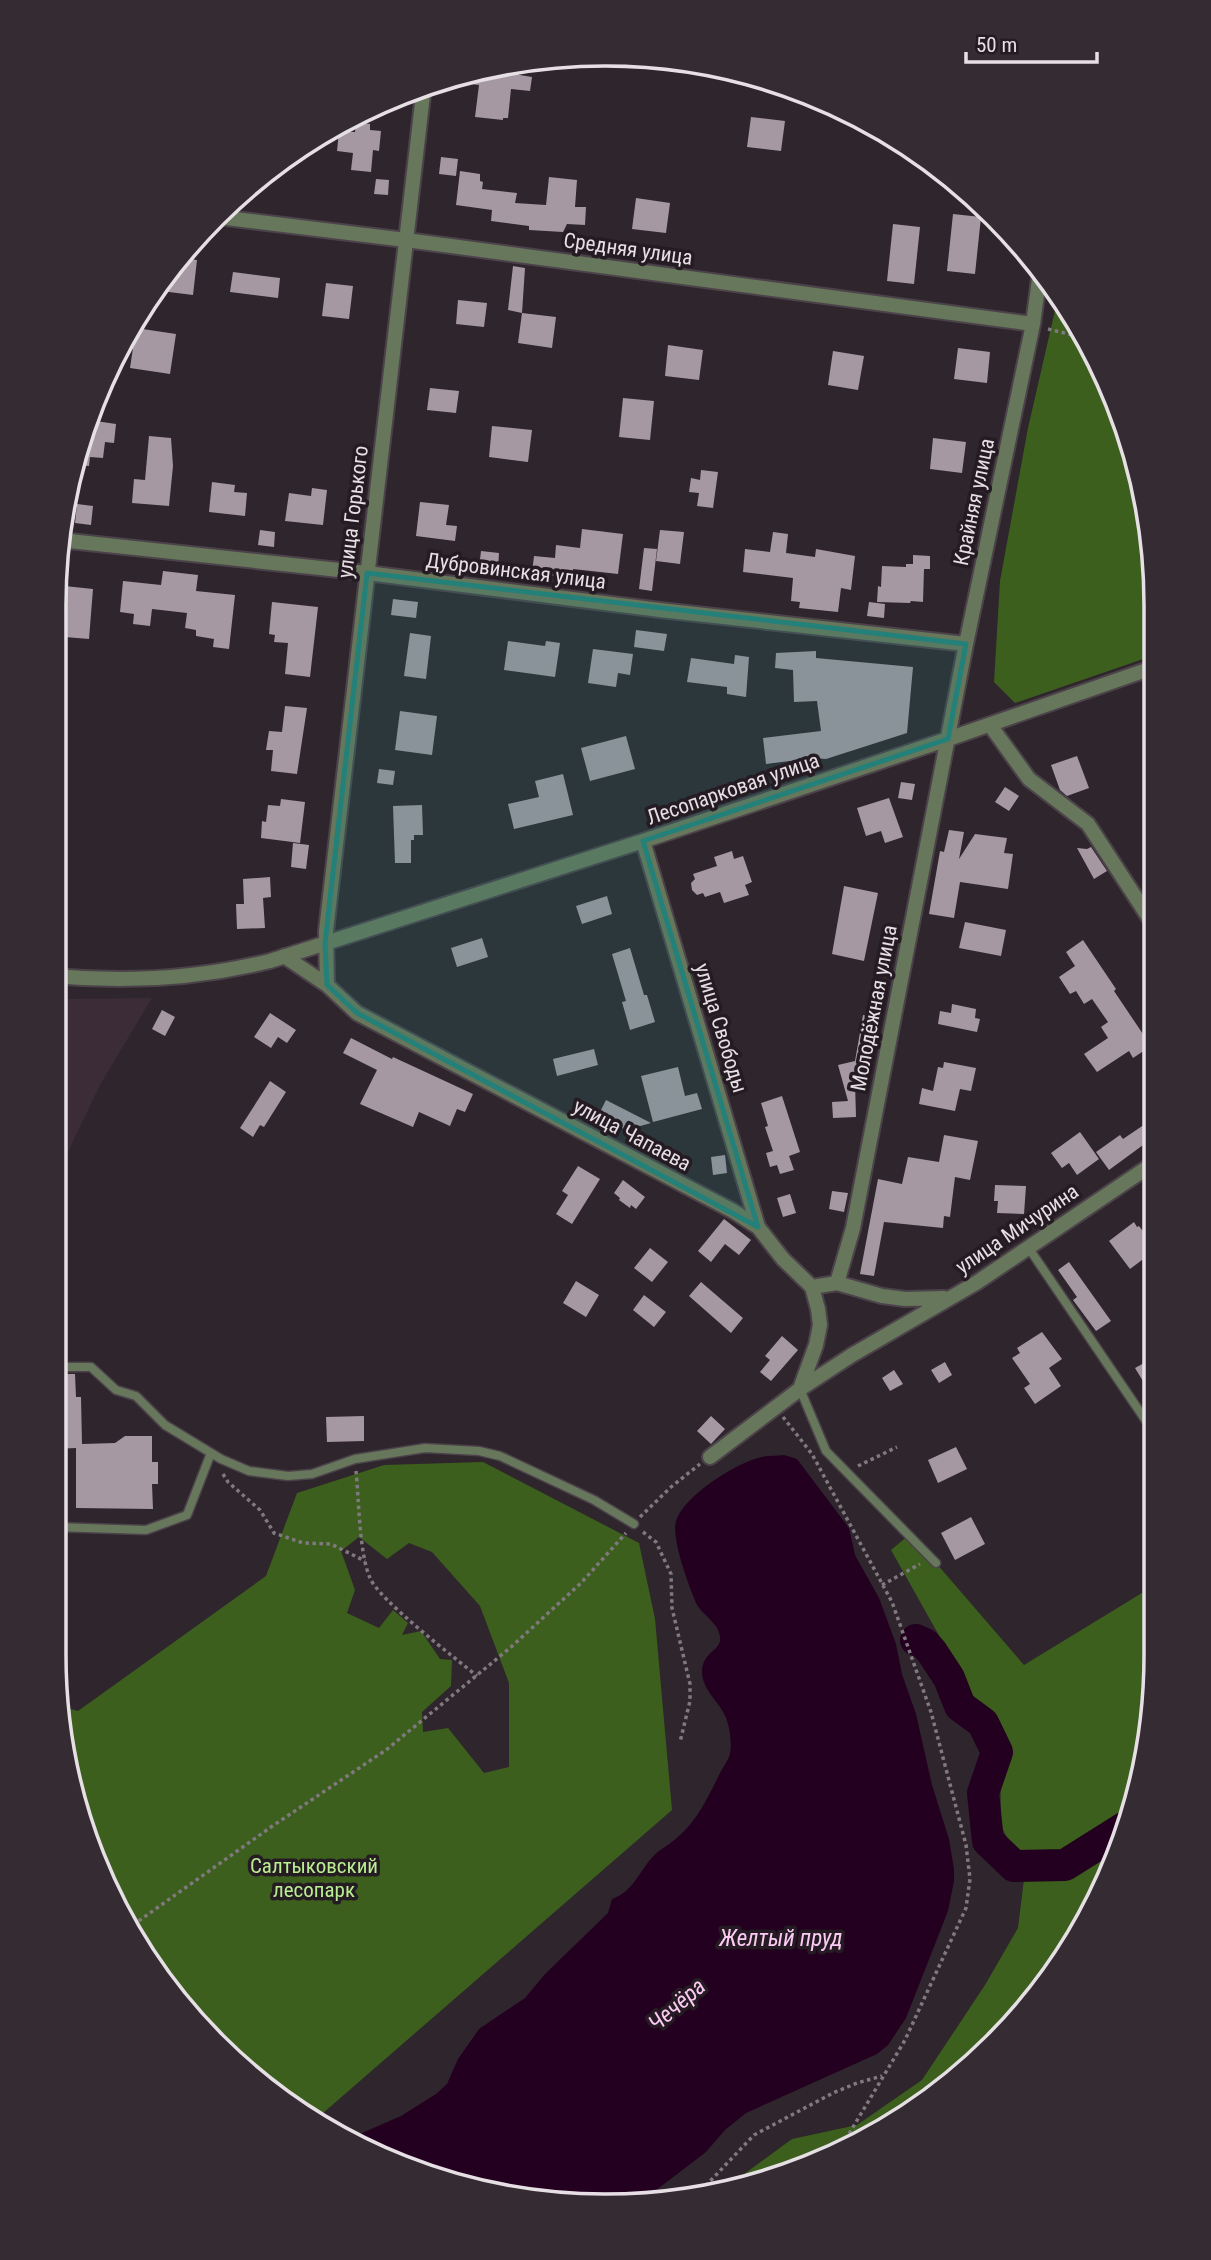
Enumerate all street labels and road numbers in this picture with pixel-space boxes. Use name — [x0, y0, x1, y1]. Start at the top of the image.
street label: Средняя улица — [562, 228, 694, 270]
street label: Крайняя улица — [949, 436, 999, 568]
street label: улица Горького — [333, 444, 373, 580]
street label: Дубровинская улица — [425, 548, 607, 594]
street label: Лесопарковая улица — [644, 748, 822, 830]
street label: Молодёжная улица — [846, 923, 902, 1093]
street label: улица Свободы — [690, 960, 752, 1096]
street label: улица Чапаева — [569, 1094, 695, 1176]
street label: улица Мичурина — [951, 1179, 1083, 1279]

